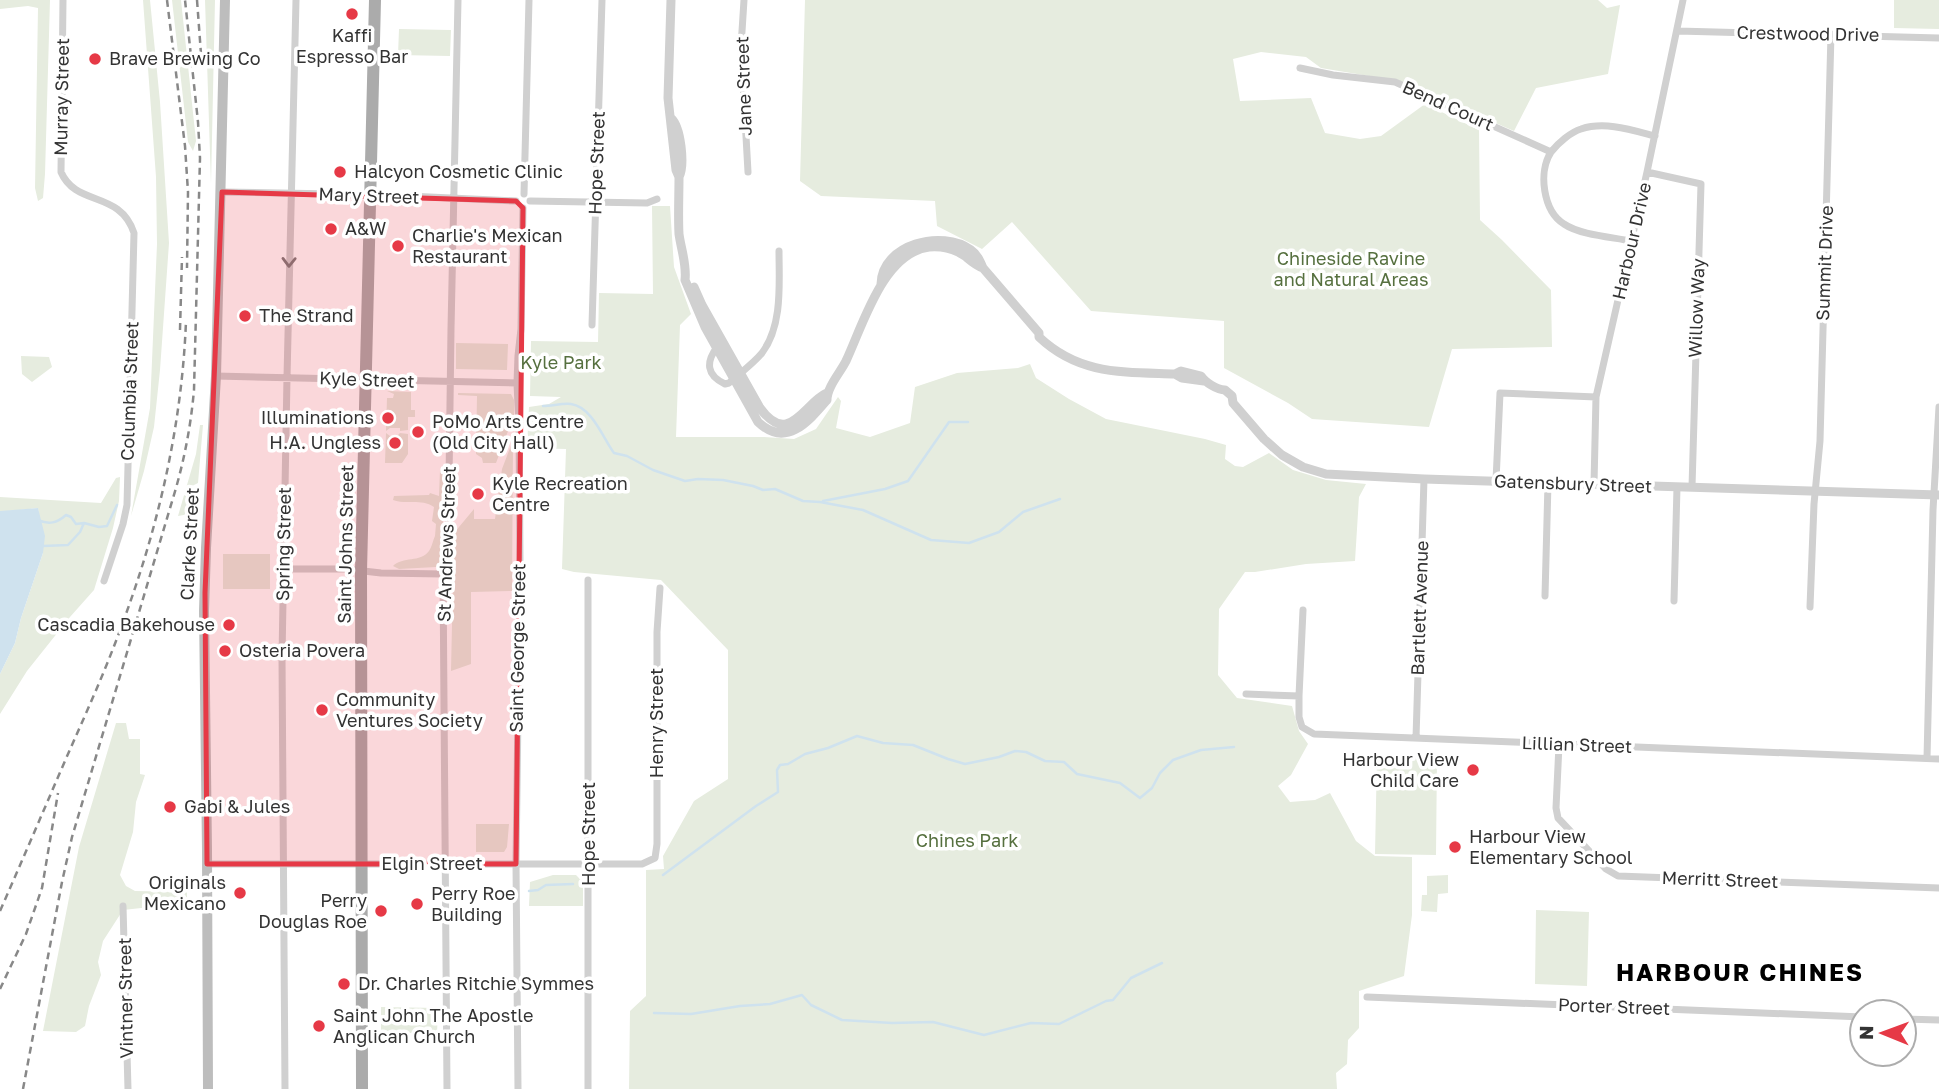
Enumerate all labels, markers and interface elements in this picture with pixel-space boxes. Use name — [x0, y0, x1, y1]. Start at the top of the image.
marker: Kaffi Espresso Bar — [344, 6, 360, 22]
street label: Crestwood Drive — [1737, 21, 1880, 45]
place label: Kaffi Espresso Bar — [296, 24, 408, 67]
street label: Jane Street — [730, 36, 756, 136]
street label: Murray Street — [49, 38, 73, 156]
place label: Brave Brewing Co — [109, 47, 261, 69]
marker: Brave Brewing Co — [87, 51, 103, 67]
street label: Bend Court — [1399, 75, 1497, 135]
street label: Hope Street — [583, 111, 609, 215]
place label: Halcyon Cosmetic Clinic — [354, 160, 563, 182]
marker: Halcyon Cosmetic Clinic — [332, 164, 348, 180]
street label: Harbour Drive — [1607, 180, 1655, 302]
street label: Mary Street — [318, 182, 420, 208]
street label: Summit Drive — [1811, 205, 1837, 321]
place label: A&W — [345, 217, 386, 239]
marker: A&W — [323, 221, 339, 237]
place label: Charlie's Mexican Restaurant — [412, 224, 563, 267]
marker: Charlie's Mexican Restaurant — [390, 238, 406, 254]
park label: Chineside Ravine and Natural Areas — [1274, 247, 1428, 290]
one-way arrow — [282, 257, 297, 268]
street label: Willow Way — [1683, 258, 1709, 358]
place label: The Strand — [259, 304, 354, 326]
marker: The Strand — [237, 308, 253, 324]
street label: Columbia Street — [116, 321, 142, 461]
park label: Kyle Park — [520, 351, 602, 373]
street label: Kyle Street — [319, 366, 415, 392]
place label: Illuminations — [261, 406, 374, 428]
marker: Illuminations — [380, 410, 396, 426]
place label: PoMo Arts Centre (Old City Hall) — [432, 410, 584, 453]
marker: PoMo Arts Centre (Old City Hall) — [410, 424, 426, 440]
place label: H.A. Ungless — [269, 431, 381, 453]
marker: H.A. Ungless — [387, 435, 403, 451]
street label: Saint Johns Street — [333, 464, 357, 624]
street label: St Andrews Street — [432, 466, 460, 622]
street label: Gatensbury Street — [1494, 469, 1653, 497]
place label: Kyle Recreation Centre — [492, 472, 628, 515]
marker: Kyle Recreation Centre — [470, 486, 486, 502]
street label: Clarke Street — [175, 487, 203, 601]
street label: Spring Street — [271, 487, 295, 601]
street label: Bartlett Avenue — [1406, 540, 1432, 676]
street label: Saint George Street — [505, 563, 529, 733]
place label: Cascadia Bakehouse — [37, 613, 215, 635]
marker: Cascadia Bakehouse — [221, 617, 237, 633]
place label: Osteria Povera — [239, 639, 365, 661]
marker: Osteria Povera — [217, 643, 233, 659]
street label: Henry Street — [645, 668, 667, 778]
place label: Community Ventures Society — [336, 688, 483, 731]
marker: Community Ventures Society — [314, 702, 330, 718]
street label: Lillian Street — [1521, 731, 1633, 757]
place label: Harbour View Child Care — [1342, 748, 1459, 791]
marker: Harbour View Child Care — [1465, 762, 1481, 778]
street label: Hope Street — [577, 782, 599, 886]
place label: Gabi & Jules — [184, 795, 290, 817]
marker: Gabi & Jules — [162, 799, 178, 815]
place label: Harbour View Elementary School — [1469, 825, 1633, 868]
park label: Chines Park — [916, 829, 1018, 851]
marker: Harbour View Elementary School — [1447, 839, 1463, 855]
street label: Elgin Street — [381, 852, 483, 874]
street label: Merritt Street — [1661, 866, 1779, 892]
place label: Originals Mexicano — [144, 871, 226, 914]
place label: Perry Roe Building — [431, 882, 516, 925]
marker: Originals Mexicano — [232, 885, 248, 901]
place label: Perry Douglas Roe — [258, 889, 367, 932]
marker: Perry Roe Building — [409, 896, 425, 912]
marker: Perry Douglas Roe — [373, 903, 389, 919]
street label: Vintner Street — [113, 937, 137, 1059]
district label: HARBOUR CHINES — [1616, 957, 1864, 986]
place label: Dr. Charles Ritchie Symmes — [358, 972, 594, 994]
marker: Dr. Charles Ritchie Symmes — [336, 976, 352, 992]
street label: Porter Street — [1558, 993, 1671, 1019]
north arrow — [1848, 998, 1918, 1068]
place label: Saint John The Apostle Anglican Church — [333, 1004, 533, 1047]
marker: Saint John The Apostle Anglican Church — [311, 1018, 327, 1034]
text: N — [1854, 1025, 1877, 1040]

